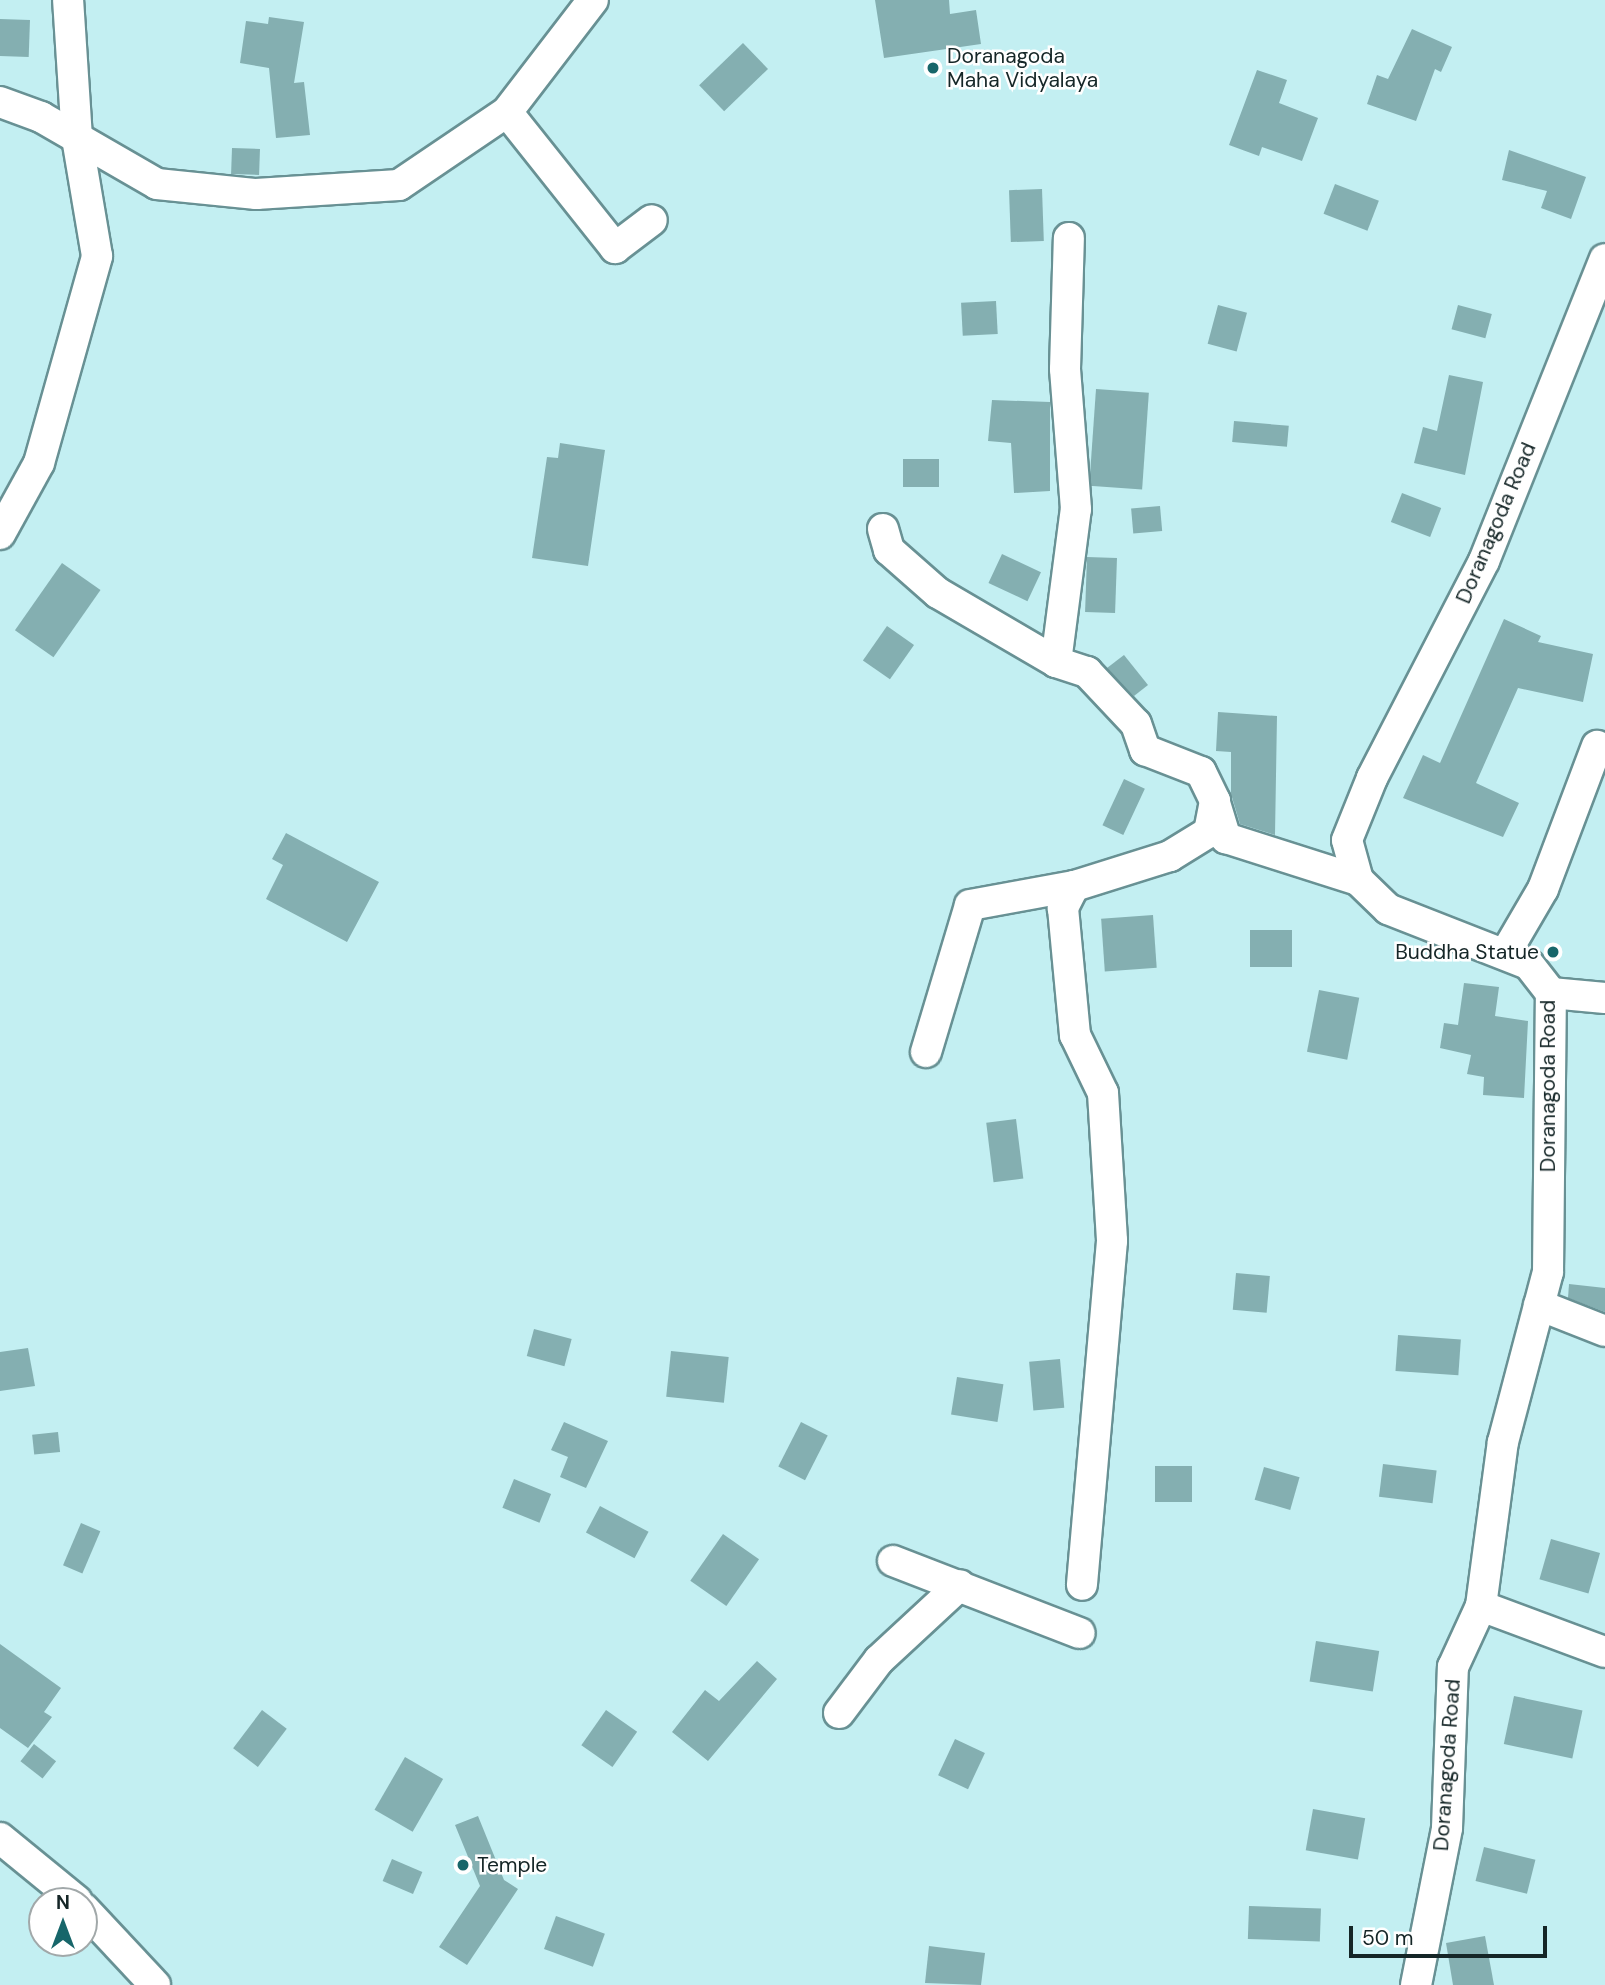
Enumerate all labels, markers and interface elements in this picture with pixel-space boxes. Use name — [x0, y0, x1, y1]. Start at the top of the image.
place label: Doranagoda Maha Vidyalaya — [947, 43, 1098, 93]
marker: Doranagoda Maha Vidyalaya — [925, 60, 941, 76]
street label: Doranagoda Road — [1451, 439, 1541, 607]
place label: Buddha Statue — [1395, 939, 1539, 965]
marker: Buddha Statue — [1545, 944, 1561, 960]
street label: Doranagoda Road — [1535, 1000, 1561, 1172]
street label: Doranagoda Road — [1428, 1678, 1466, 1852]
place label: Temple — [477, 1852, 547, 1878]
marker: Temple — [455, 1857, 471, 1873]
north arrow — [28, 1887, 98, 1957]
text: N — [56, 1890, 70, 1915]
scale bar — [1353, 1912, 1551, 1956]
text: 50 m — [1362, 1924, 1413, 1952]

